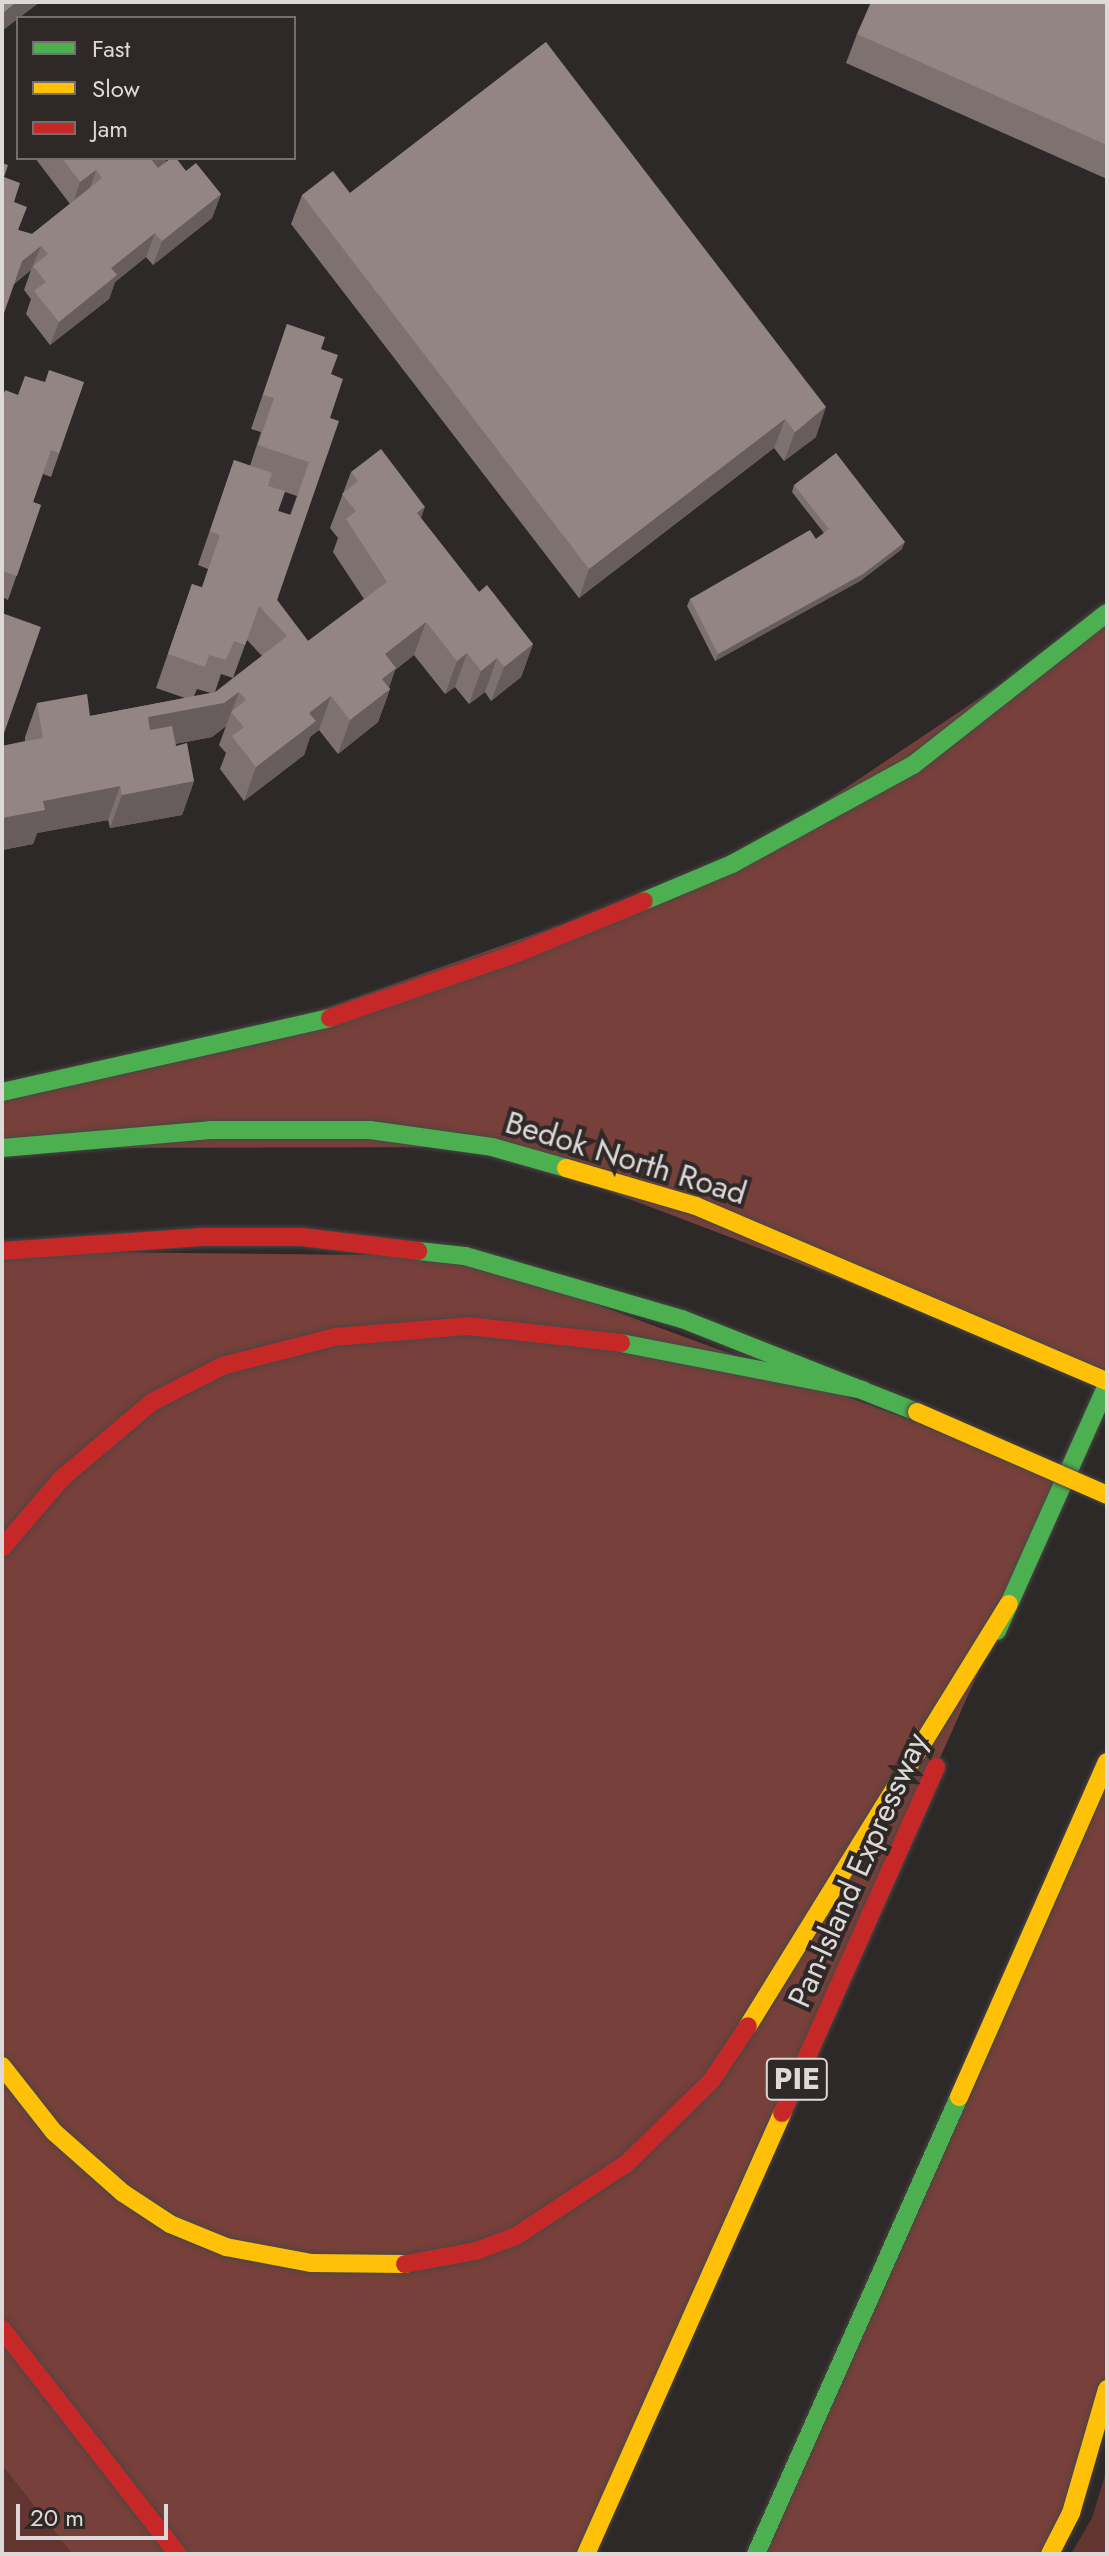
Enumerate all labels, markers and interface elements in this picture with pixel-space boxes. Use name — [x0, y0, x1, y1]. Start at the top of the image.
legend — [16, 16, 296, 160]
text: Fast — [92, 31, 130, 66]
text: Slow — [92, 71, 140, 106]
text: Jam — [92, 111, 128, 146]
street label: Bedok North Road — [501, 1103, 751, 1213]
street label: Pan-Island Expressway — [780, 1727, 936, 2013]
road number: PIE — [765, 2053, 829, 2105]
scale bar — [20, 2488, 172, 2538]
text: 20 m — [30, 2500, 84, 2535]

